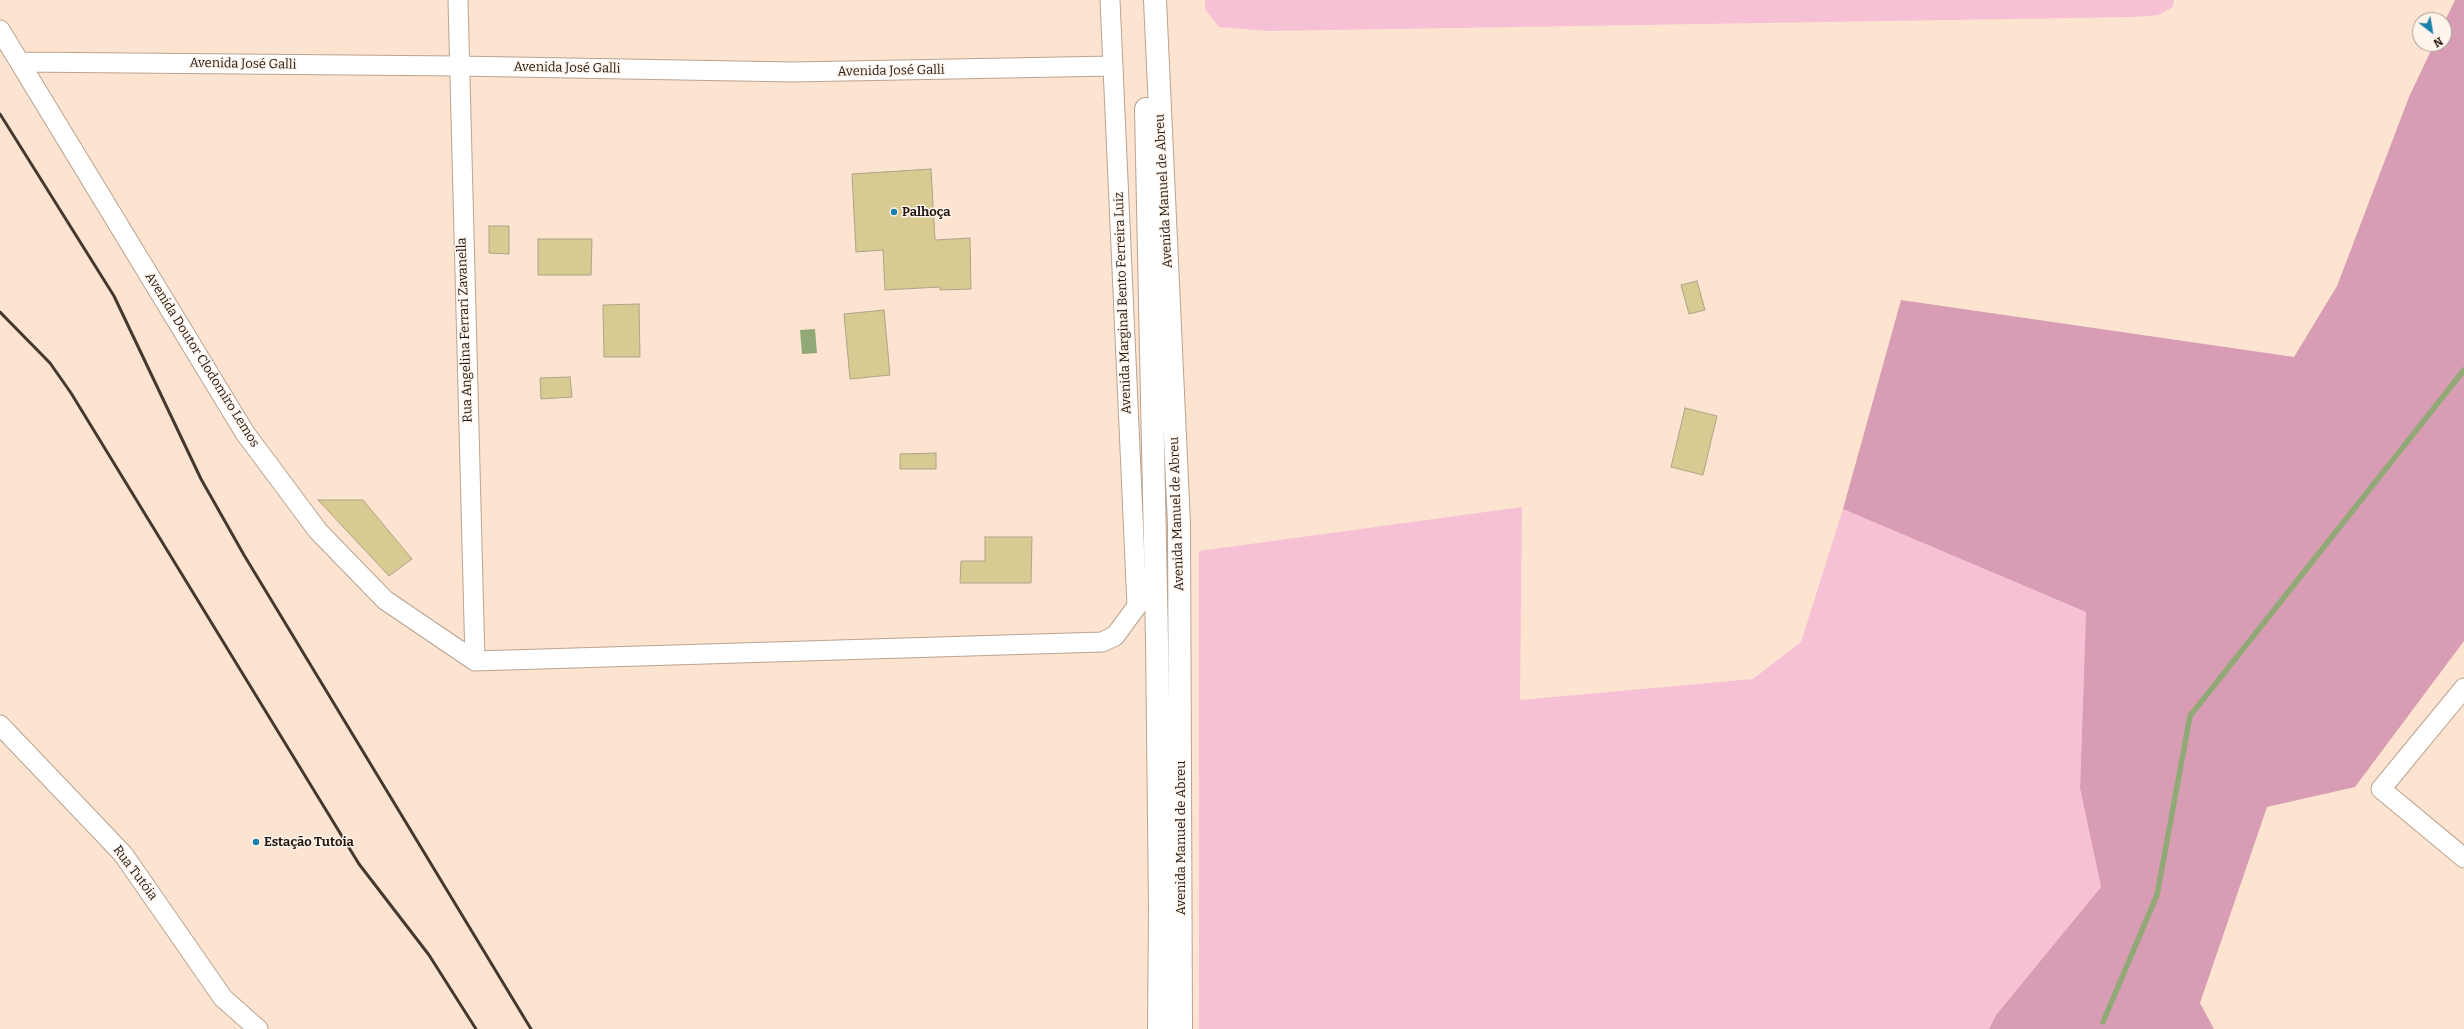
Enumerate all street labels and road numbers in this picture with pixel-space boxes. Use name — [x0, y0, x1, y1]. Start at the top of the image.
street label: Avenida José Galli — [189, 55, 297, 73]
street label: Avenida José Galli — [513, 59, 621, 77]
street label: Avenida José Galli — [837, 62, 945, 80]
street label: Avenida Manuel de Abreu — [1152, 113, 1176, 269]
street label: Avenida Marginal Bento Ferreira Luiz — [1111, 192, 1135, 414]
street label: Rua Angelina Ferrari Zavanella — [454, 237, 476, 423]
street label: Avenida Doutor Clodomiro Lemos — [142, 270, 262, 450]
street label: Avenida Manuel de Abreu — [1167, 437, 1187, 591]
street label: Avenida Manuel de Abreu — [1173, 761, 1189, 915]
street label: Rua Tutóia — [109, 843, 161, 903]

